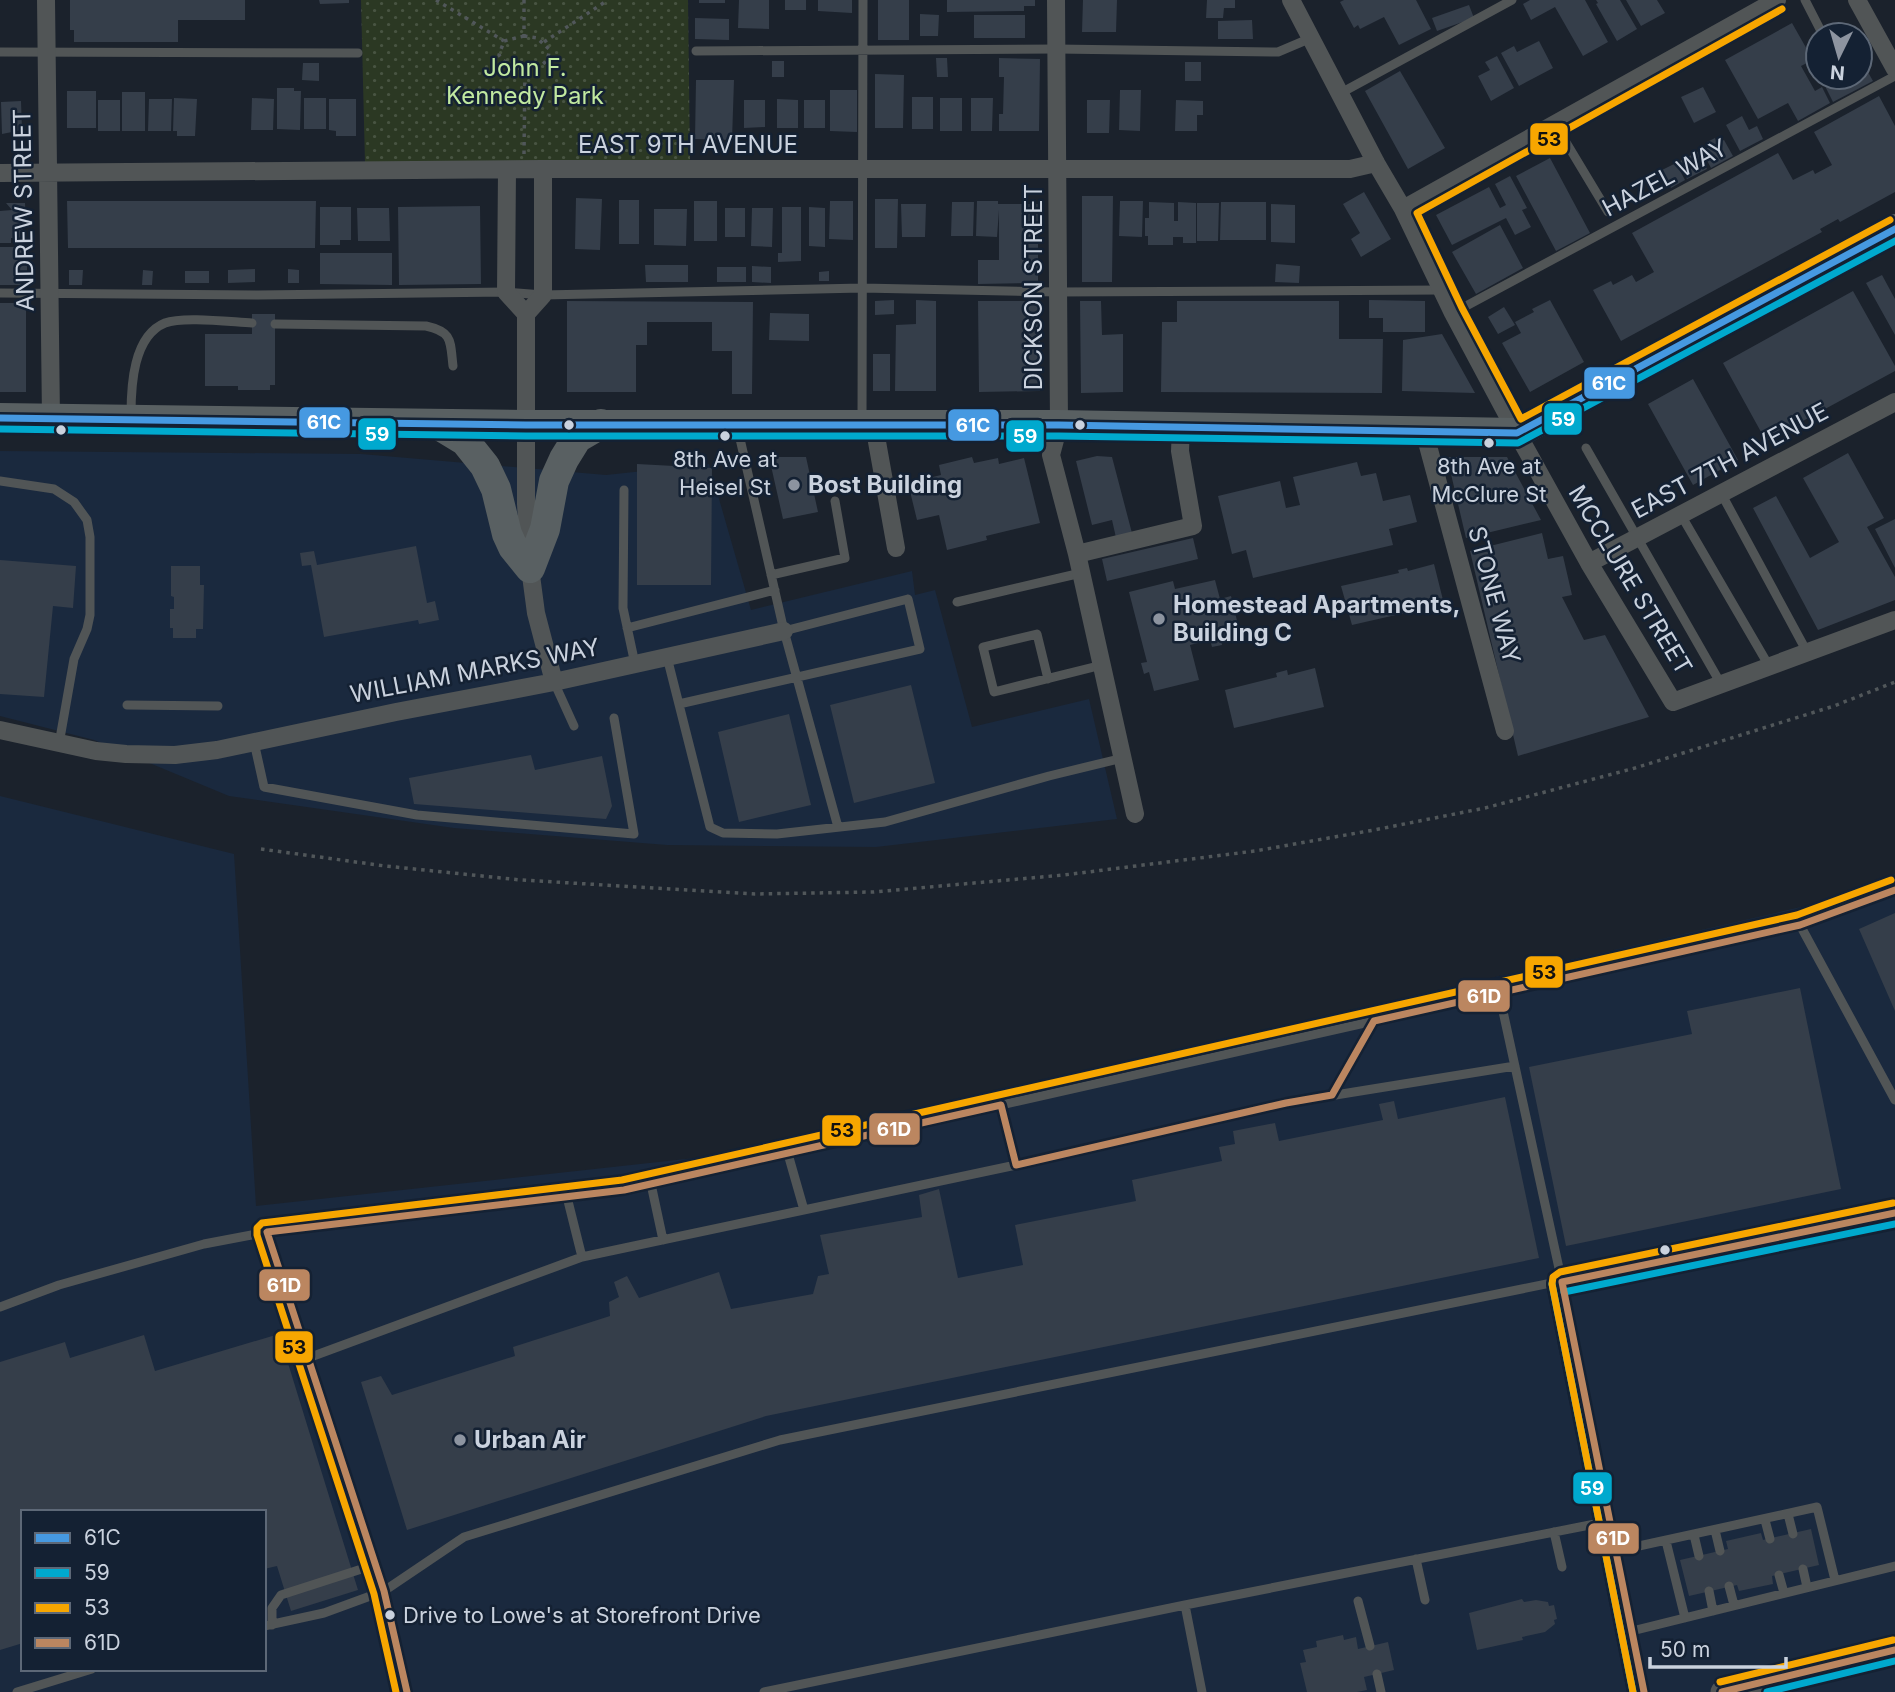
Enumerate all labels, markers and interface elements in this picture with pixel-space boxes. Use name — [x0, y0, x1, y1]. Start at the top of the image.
north arrow — [1804, 21, 1874, 91]
park label: John F. Kennedy Park — [446, 53, 604, 110]
text: N — [1829, 60, 1846, 85]
street label: ANDREW STREET — [7, 108, 40, 312]
line badge: 53 — [1529, 122, 1569, 156]
text: 53 — [1537, 128, 1561, 151]
street label: EAST 9TH AVENUE — [578, 130, 798, 159]
street label: HAZEL WAY — [1597, 132, 1732, 223]
street label: DICKSON STREET — [1019, 184, 1048, 390]
line badge: 61C — [1583, 366, 1636, 400]
text: 61C — [1592, 372, 1626, 395]
street label: EAST 7TH AVENUE — [1626, 396, 1833, 525]
line badge: 59 — [1543, 402, 1583, 436]
line badge: 61C — [298, 406, 351, 439]
line badge: 61C — [947, 408, 1000, 442]
text: 59 — [1551, 408, 1575, 431]
text: 61C — [307, 411, 341, 434]
text: 61C — [956, 414, 990, 437]
line badge: 59 — [357, 417, 397, 451]
unlabelled marker — [562, 418, 576, 432]
unlabelled marker — [1073, 418, 1087, 432]
line badge: 59 — [1005, 419, 1045, 453]
unlabelled marker — [54, 423, 68, 437]
text: 59 — [365, 423, 389, 446]
text: 59 — [1013, 425, 1037, 448]
marker: 8th Ave at Heisel St — [718, 429, 732, 443]
marker: 8th Ave at McClure St — [1482, 436, 1496, 450]
place label: 8th Ave at Heisel St — [673, 446, 777, 500]
place label: 8th Ave at McClure St — [1431, 453, 1547, 507]
place label: Bost Building — [808, 470, 962, 499]
marker: Bost Building — [786, 477, 802, 493]
street label: MCCLURE STREET — [1563, 480, 1698, 680]
street label: STONE WAY — [1462, 523, 1527, 667]
place label: Homestead Apartments, Building C — [1173, 590, 1461, 647]
marker: Homestead Apartments, Building C — [1151, 611, 1167, 627]
street label: WILLIAM MARKS WAY — [348, 632, 602, 709]
line badge: 53 — [1524, 955, 1564, 989]
text: 53 — [1532, 961, 1556, 984]
line badge: 61D — [1457, 979, 1511, 1013]
text: 61D — [1467, 985, 1501, 1008]
line badge: 61D — [868, 1112, 921, 1146]
line badge: 53 — [821, 1114, 862, 1147]
text: 61D — [877, 1118, 911, 1141]
text: 53 — [830, 1119, 854, 1142]
unlabelled marker — [1658, 1243, 1672, 1257]
line badge: 61D — [258, 1268, 311, 1302]
text: 61D — [267, 1274, 301, 1297]
line badge: 53 — [274, 1330, 314, 1364]
text: 53 — [282, 1336, 306, 1359]
place label: Urban Air — [474, 1425, 586, 1454]
marker: Urban Air — [452, 1432, 468, 1448]
line badge: 59 — [1572, 1471, 1613, 1505]
text: 59 — [1580, 1477, 1604, 1500]
legend — [21, 1510, 266, 1671]
line badge: 61D — [1587, 1522, 1640, 1555]
text: 61C — [84, 1525, 121, 1550]
text: 61D — [1596, 1527, 1630, 1550]
text: 59 — [84, 1560, 110, 1585]
text: 53 — [84, 1595, 110, 1620]
place label: Drive to Lowe's at Storefront Drive — [403, 1602, 761, 1628]
marker: Drive to Lowe's at Storefront Drive — [383, 1608, 397, 1622]
scale bar — [1650, 1626, 1786, 1670]
text: 61D — [84, 1630, 121, 1655]
text: 50 m — [1660, 1637, 1710, 1662]

